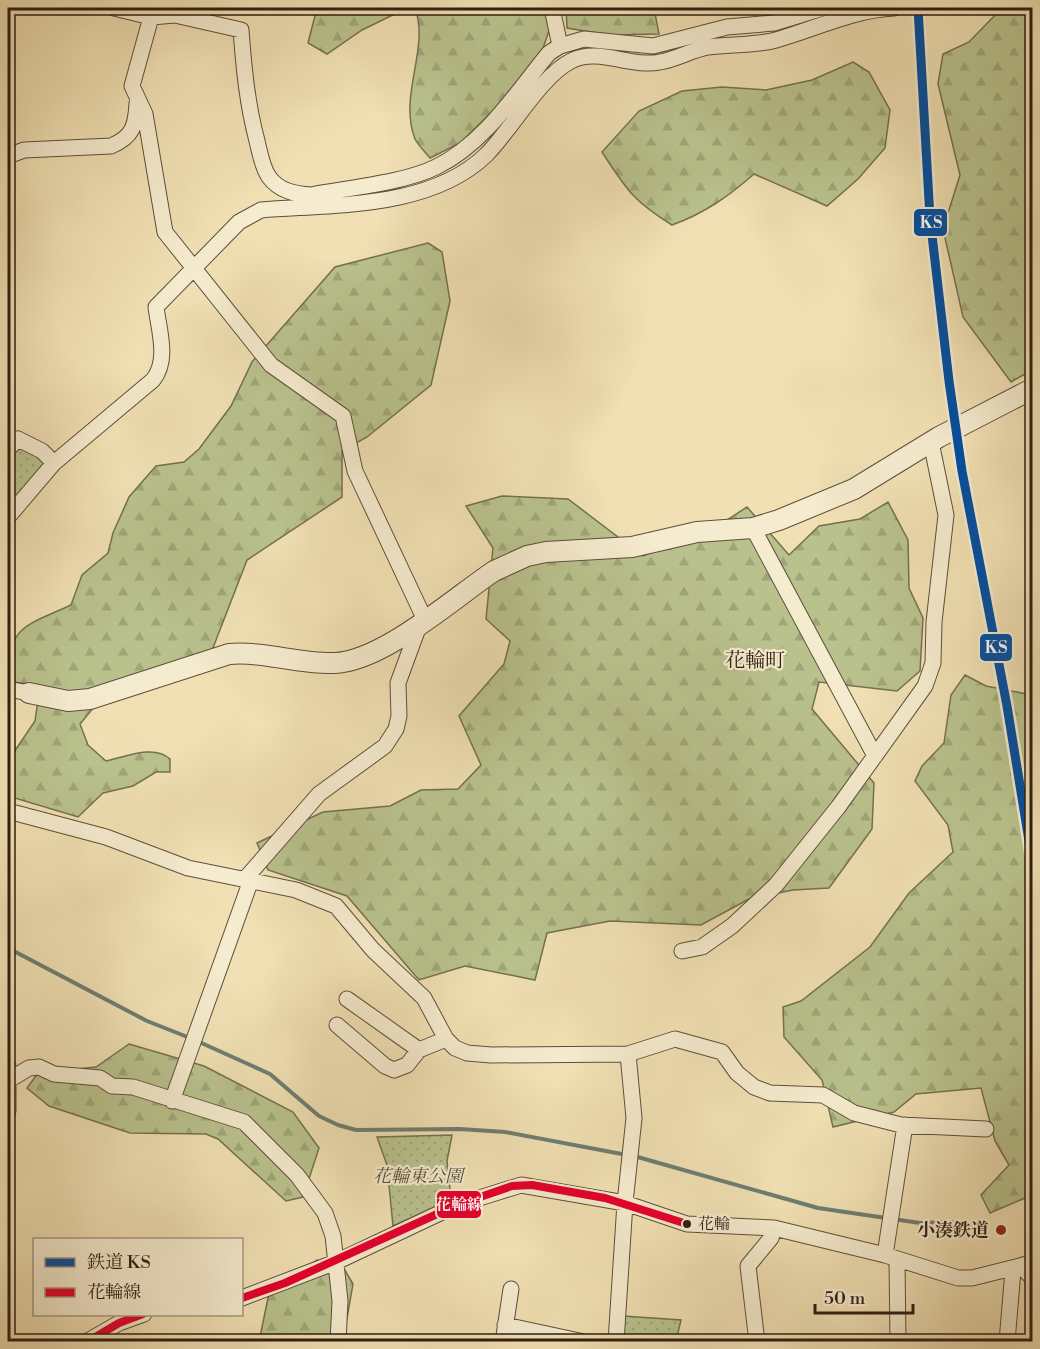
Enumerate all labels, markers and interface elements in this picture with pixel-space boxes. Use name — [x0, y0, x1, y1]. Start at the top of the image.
line badge: KS — [913, 208, 948, 237]
text: KS — [920, 213, 942, 233]
line badge: KS — [979, 633, 1013, 662]
text: KS — [985, 638, 1007, 658]
district label: 花輪町 — [725, 649, 785, 674]
park label: 花輪東公園 — [373, 1165, 466, 1188]
line badge: 花輪線 — [436, 1190, 482, 1219]
text: 花輪線 — [435, 1195, 483, 1215]
place label: 花輪 — [698, 1214, 730, 1234]
marker: 花輪 — [681, 1218, 693, 1230]
place label: 小湊鉄道 — [917, 1219, 989, 1242]
marker: 小湊鉄道 — [994, 1223, 1008, 1237]
legend — [33, 1238, 243, 1316]
text: 鉄道 KS — [87, 1251, 151, 1274]
scale bar — [815, 1277, 912, 1315]
text: 花輪線 — [87, 1281, 141, 1304]
text: 50 m — [824, 1287, 866, 1310]

